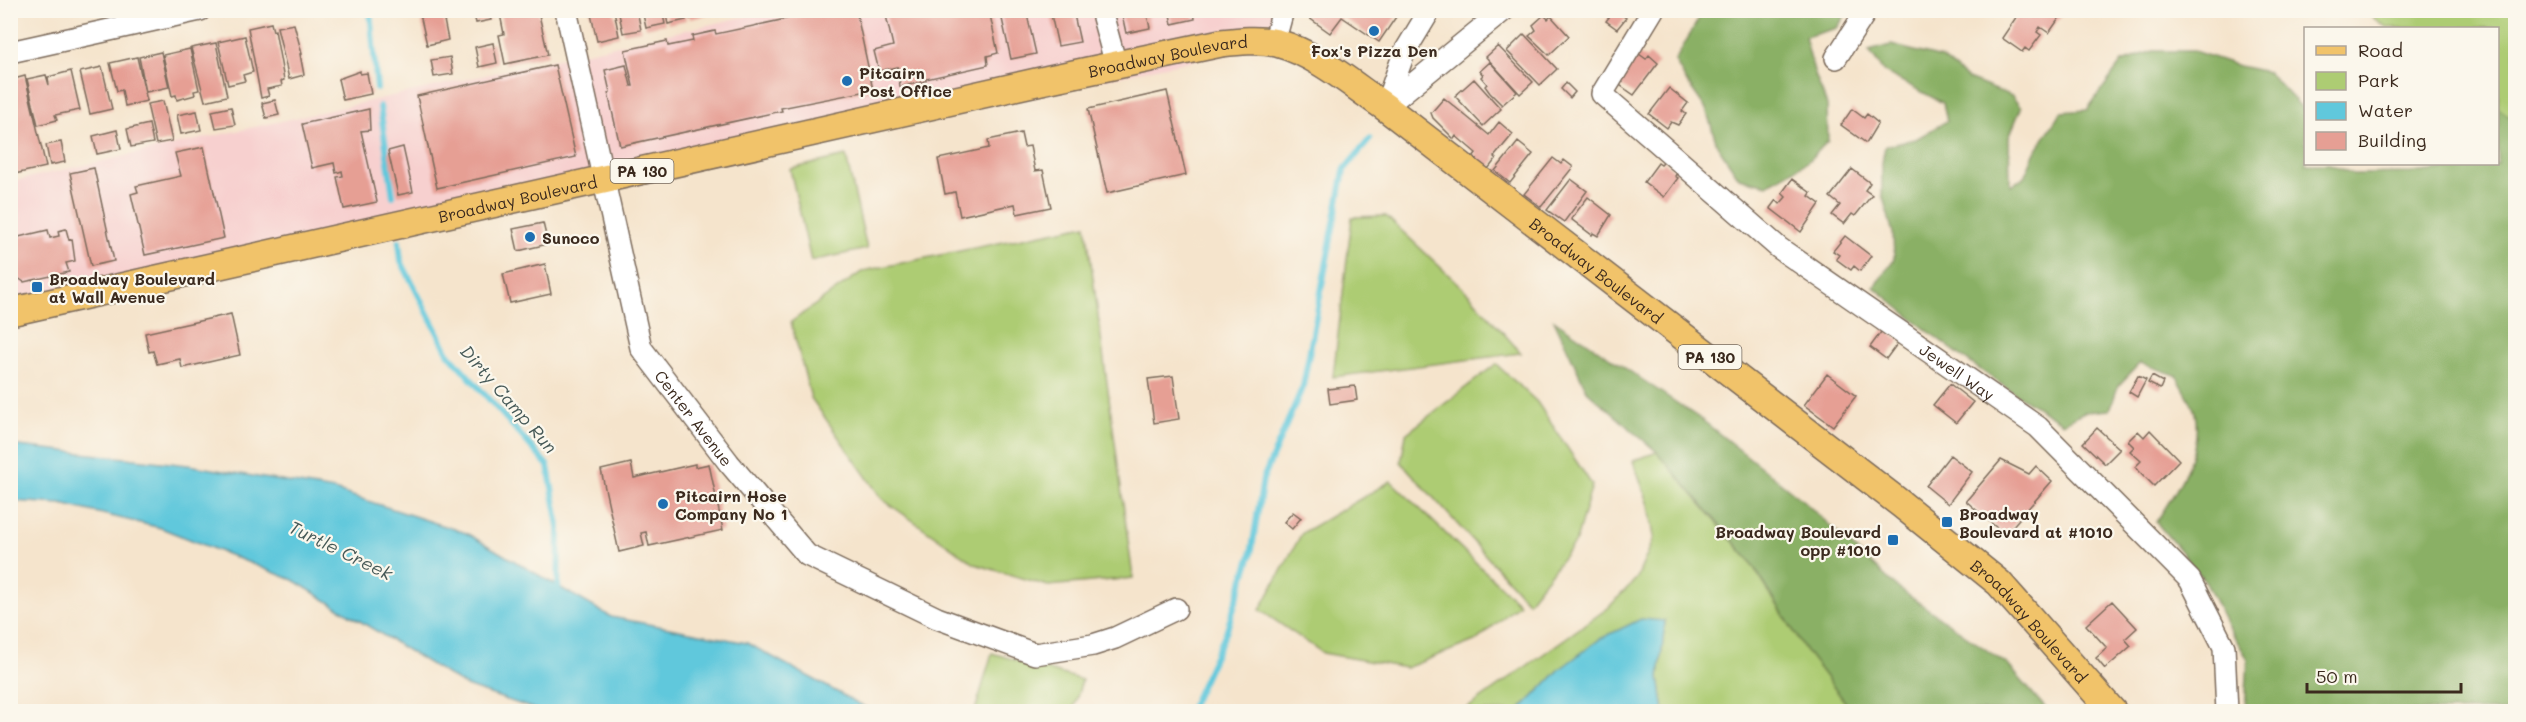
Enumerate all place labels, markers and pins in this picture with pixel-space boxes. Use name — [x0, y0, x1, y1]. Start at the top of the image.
marker: Fox's Pizza Den — [1367, 24, 1381, 38]
place label: Fox's Pizza Den — [1311, 40, 1437, 61]
place label: Pitcairn Post Office — [859, 62, 952, 101]
marker: Pitcairn Post Office — [840, 74, 854, 88]
place label: Sunoco — [542, 227, 600, 248]
marker: Sunoco — [523, 230, 537, 244]
place label: Broadway Boulevard at Wall Avenue — [49, 268, 215, 307]
marker: Broadway Boulevard at Wall Avenue — [30, 280, 44, 294]
place label: Pitcairn Hose Company No 1 — [675, 485, 788, 524]
marker: Pitcairn Hose Company No 1 — [656, 497, 670, 511]
place label: Broadway Boulevard at #1010 — [1959, 503, 2113, 542]
marker: Broadway Boulevard at #1010 — [1940, 515, 1954, 529]
place label: Broadway Boulevard opp #1010 — [1715, 521, 1881, 560]
marker: Broadway Boulevard opp #1010 — [1886, 533, 1900, 547]

